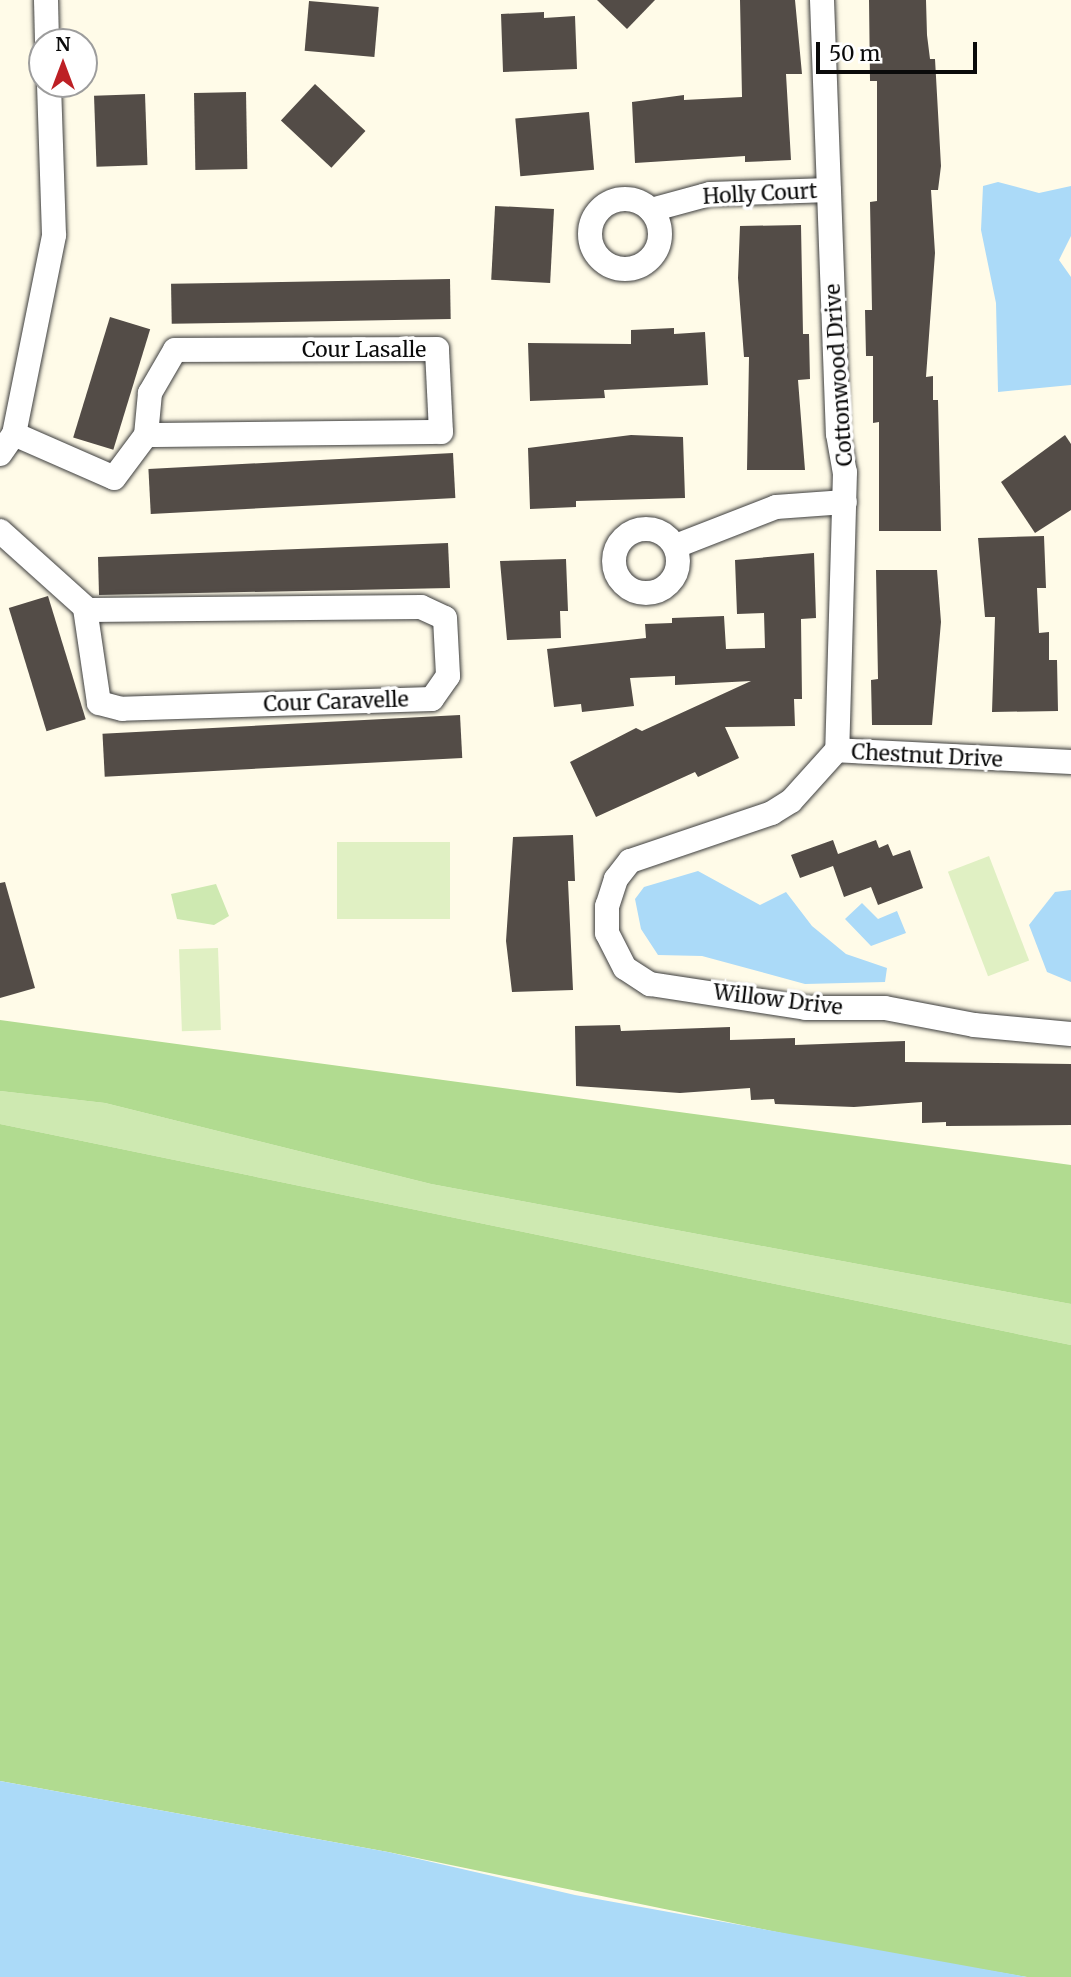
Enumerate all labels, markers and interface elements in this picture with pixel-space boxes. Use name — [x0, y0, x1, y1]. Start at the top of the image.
north arrow — [28, 28, 98, 98]
scale bar — [819, 28, 980, 72]
text: N — [55, 32, 71, 56]
text: 50 m — [829, 40, 880, 67]
street label: Holly Court — [702, 178, 818, 210]
street label: Cottonwood Drive — [820, 283, 858, 467]
street label: Cour Lasalle — [302, 337, 426, 363]
street label: Cour Caravelle — [263, 687, 409, 717]
street label: Chestnut Drive — [851, 739, 1003, 773]
street label: Willow Drive — [712, 980, 844, 1020]

